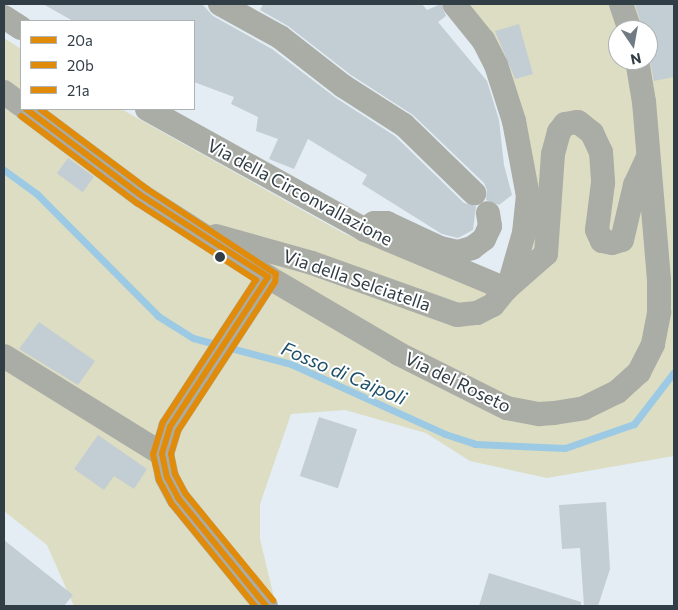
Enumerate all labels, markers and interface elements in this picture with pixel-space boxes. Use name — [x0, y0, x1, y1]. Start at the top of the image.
legend — [20, 20, 195, 110]
north arrow — [608, 20, 658, 70]
text: 20a — [67, 31, 93, 49]
text: N — [629, 50, 643, 69]
text: 20b — [67, 56, 94, 74]
text: 21a — [67, 81, 90, 99]
street label: Via della Circonvallazione — [204, 134, 396, 250]
street label: Via della Selciatella — [280, 245, 434, 315]
unlabelled marker — [215, 252, 225, 262]
water label: Fosso di Caipoli — [278, 336, 410, 410]
street label: Via del Roseto — [401, 347, 515, 417]

